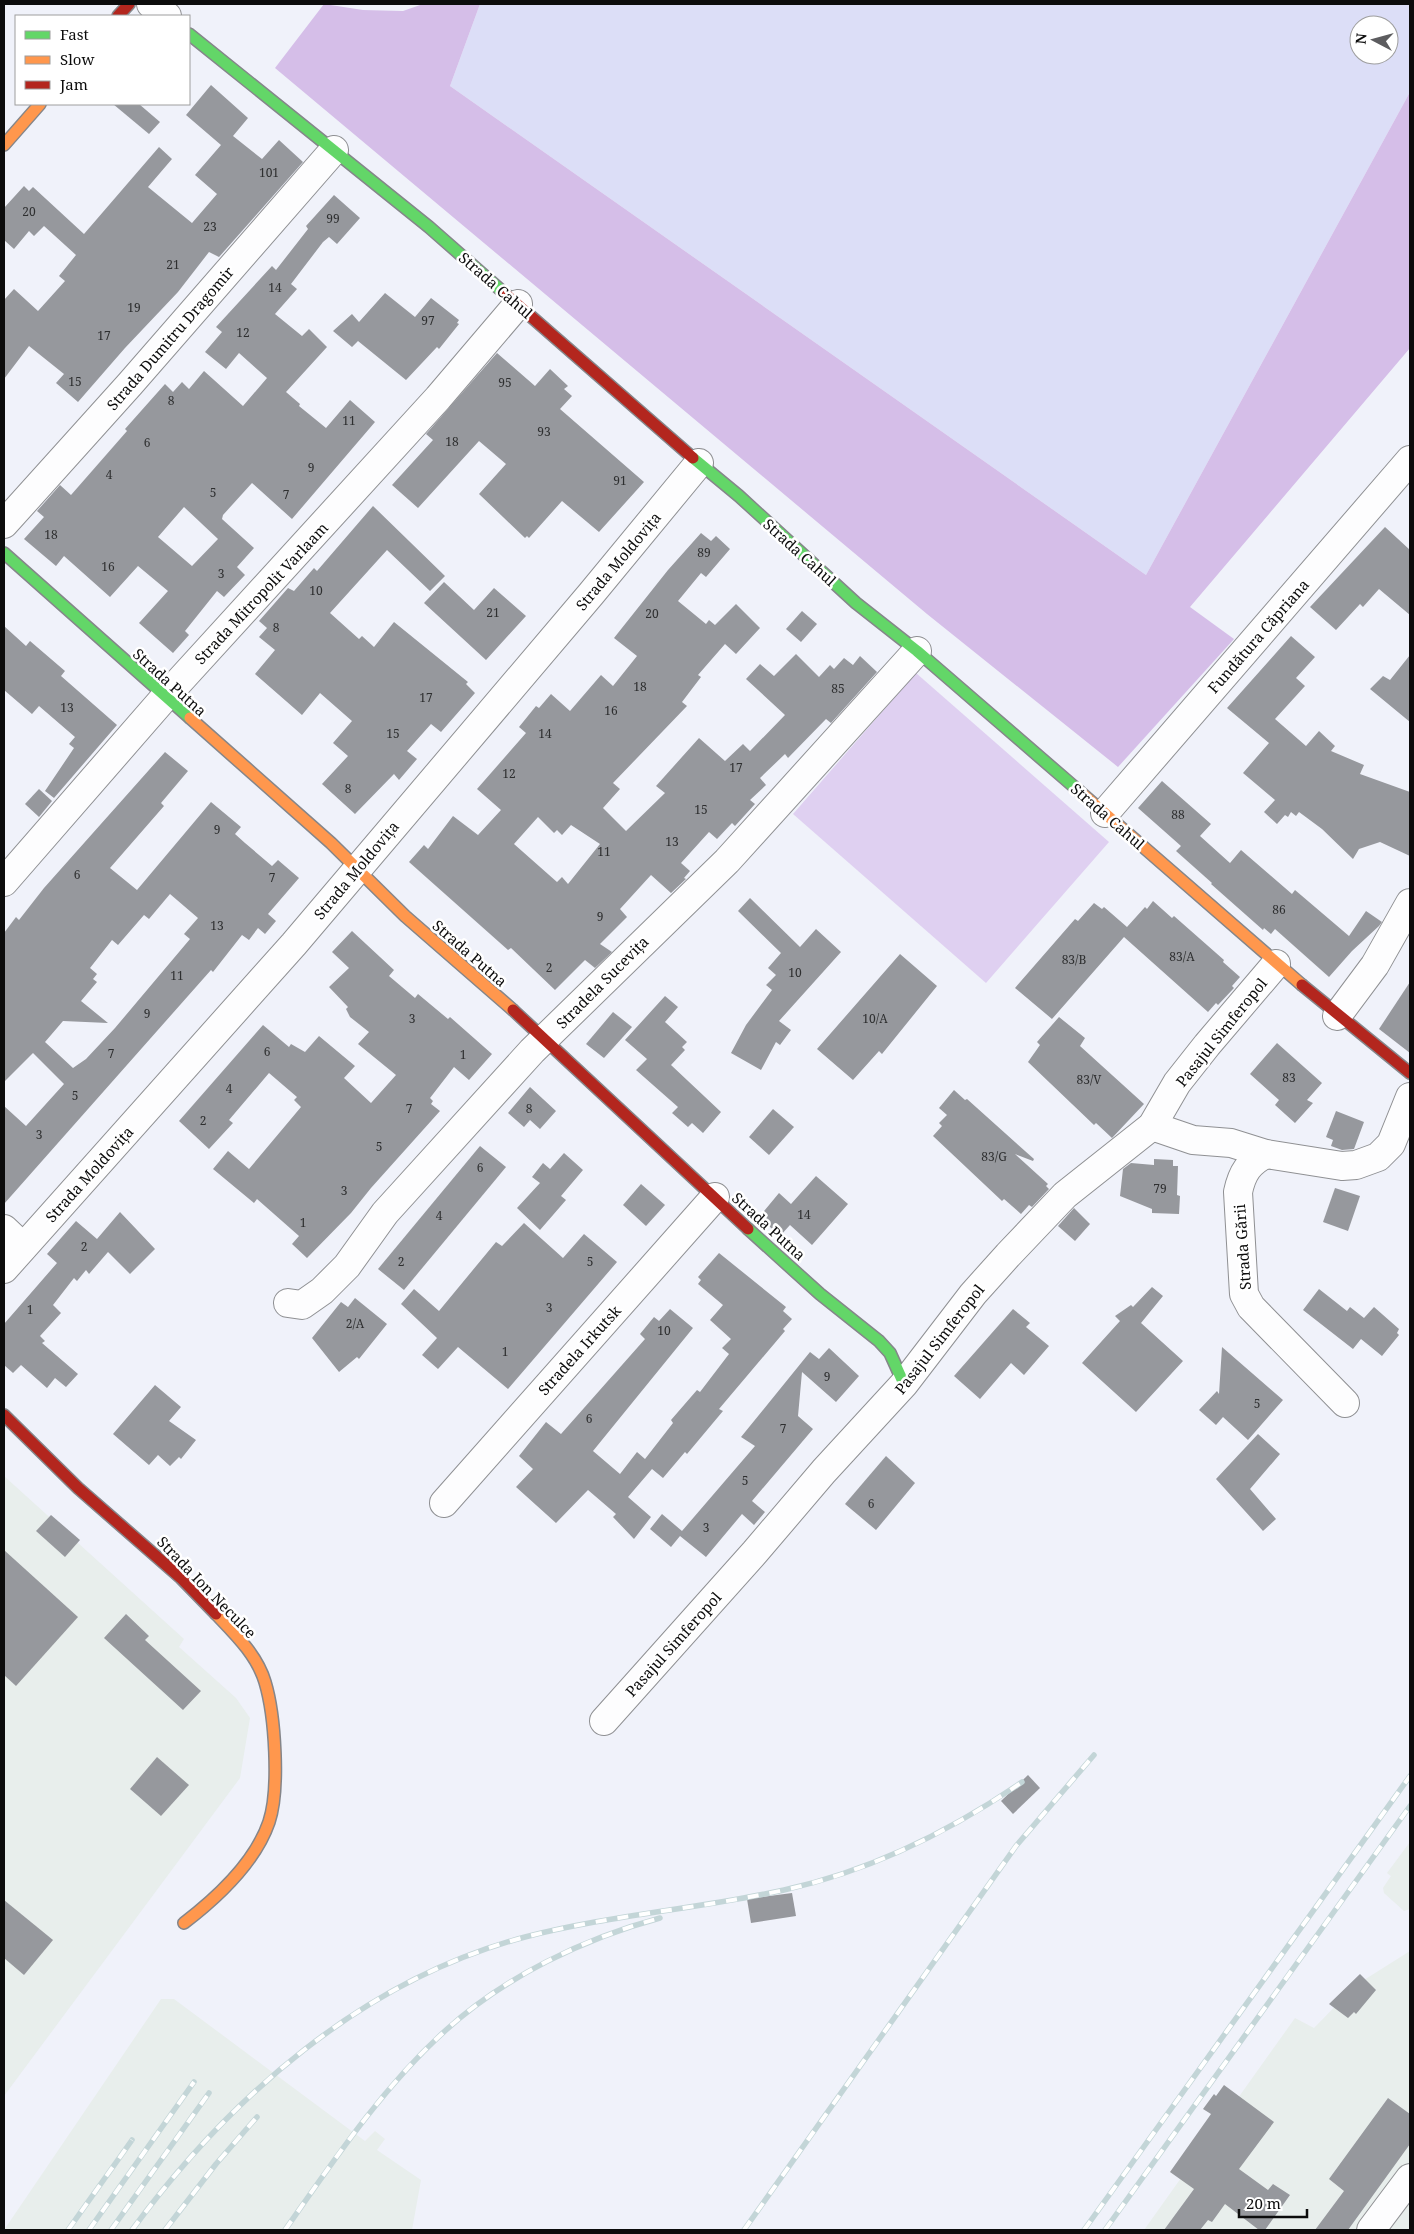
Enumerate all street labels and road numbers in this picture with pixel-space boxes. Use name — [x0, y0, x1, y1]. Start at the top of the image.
street label: Strada Cahul — [455, 247, 537, 323]
street label: Strada Dumitru Dragomir — [102, 262, 238, 414]
street label: Strada Moldovița — [571, 508, 665, 614]
street label: Strada Cahul — [759, 514, 841, 590]
street label: Strada Mitropolit Varlaam — [190, 518, 332, 668]
street label: Fundătura Căpriana — [1203, 575, 1313, 697]
street label: Strada Putna — [129, 644, 211, 720]
street label: Strada Cahul — [1067, 778, 1149, 854]
street label: Strada Moldovița — [309, 817, 403, 923]
street label: Strada Putna — [429, 915, 511, 991]
street label: Stradela Sucevița — [551, 931, 653, 1033]
street label: Pasajul Simferopol — [1171, 973, 1271, 1090]
street label: Strada Moldovița — [41, 1122, 137, 1226]
street label: Strada Putna — [728, 1188, 810, 1264]
street label: Strada Gării — [1229, 1203, 1255, 1291]
street label: Pasajul Simferopol — [890, 1280, 988, 1398]
street label: Stradela Irkutsk — [533, 1301, 625, 1399]
street label: Strada Ion Neculce — [153, 1532, 261, 1642]
street label: Pasajul Simferopol — [621, 1587, 726, 1701]

